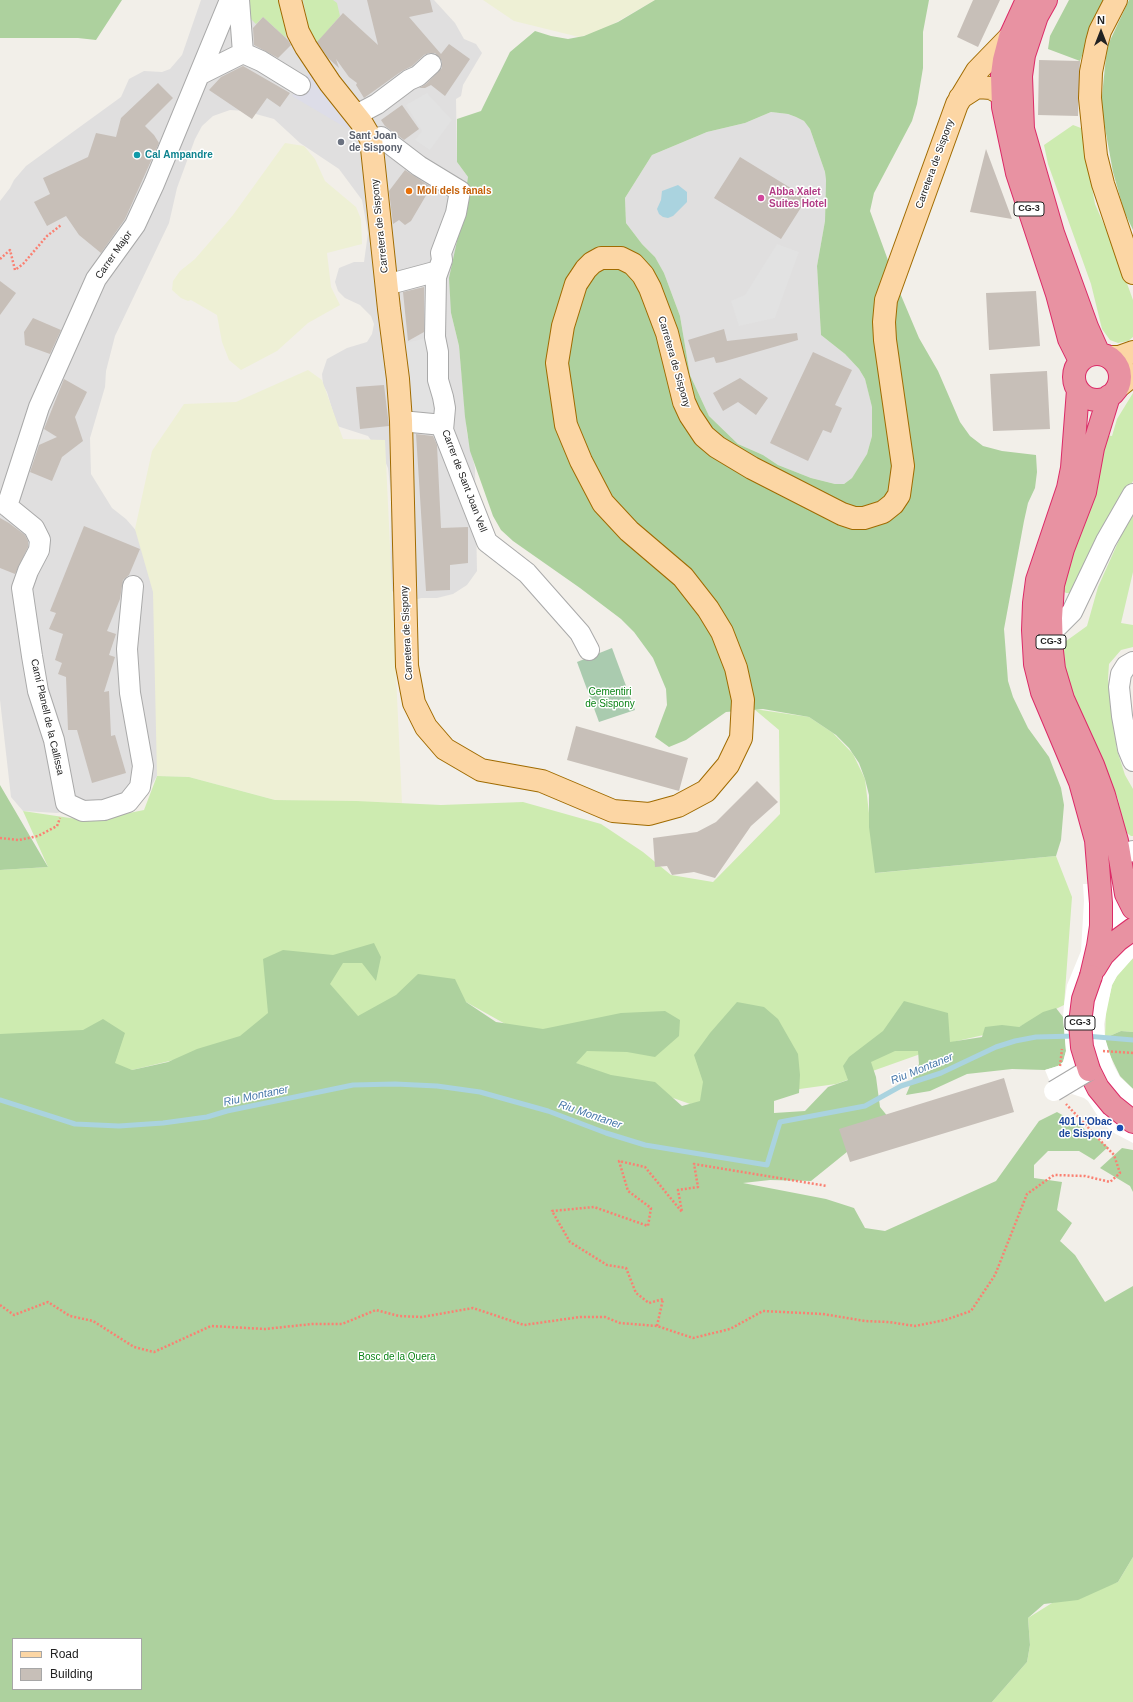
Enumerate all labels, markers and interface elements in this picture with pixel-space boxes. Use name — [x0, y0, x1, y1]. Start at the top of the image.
north arrow — [1081, 12, 1121, 52]
text: N — [1097, 14, 1105, 26]
street label: Carretera de Sispony — [913, 118, 957, 210]
place label: Sant Joan de Sispony — [349, 130, 402, 154]
marker: Sant Joan de Sispony — [336, 137, 346, 147]
place label: Cal Ampandre — [145, 149, 213, 161]
marker: Cal Ampandre — [132, 150, 142, 160]
street label: Carretera de Sispony — [369, 178, 391, 274]
place label: Molí dels fanals — [417, 185, 491, 197]
marker: Molí dels fanals — [404, 186, 414, 196]
place label: Abba Xalet Suites Hotel — [769, 186, 827, 210]
marker: Abba Xalet Suites Hotel — [756, 193, 766, 203]
road number: CG-3 — [1014, 202, 1044, 216]
street label: Carrer Major — [93, 229, 135, 281]
street label: Carretera de Sispony — [655, 315, 693, 409]
street label: Carrer de Sant Joan Vell — [439, 428, 489, 534]
street label: Carretera de Sispony — [399, 586, 415, 680]
road number: CG-3 — [1036, 635, 1066, 649]
street label: Camí Planell de la Callissa — [28, 658, 66, 776]
park label: Cementiri de Sispony — [585, 686, 635, 710]
road number: CG-3 — [1065, 1016, 1095, 1030]
water label: Riu Montaner — [889, 1051, 955, 1087]
water label: Riu Montaner — [222, 1083, 290, 1109]
water label: Riu Montaner — [557, 1098, 623, 1132]
place label: 401 L'Obac de Sispony — [1059, 1116, 1112, 1140]
marker: 401 L'Obac de Sispony — [1115, 1123, 1125, 1133]
park label: Bosc de la Quera — [358, 1351, 436, 1363]
legend — [12, 1638, 142, 1690]
text: Road — [50, 1647, 79, 1661]
text: Building — [50, 1667, 93, 1681]

